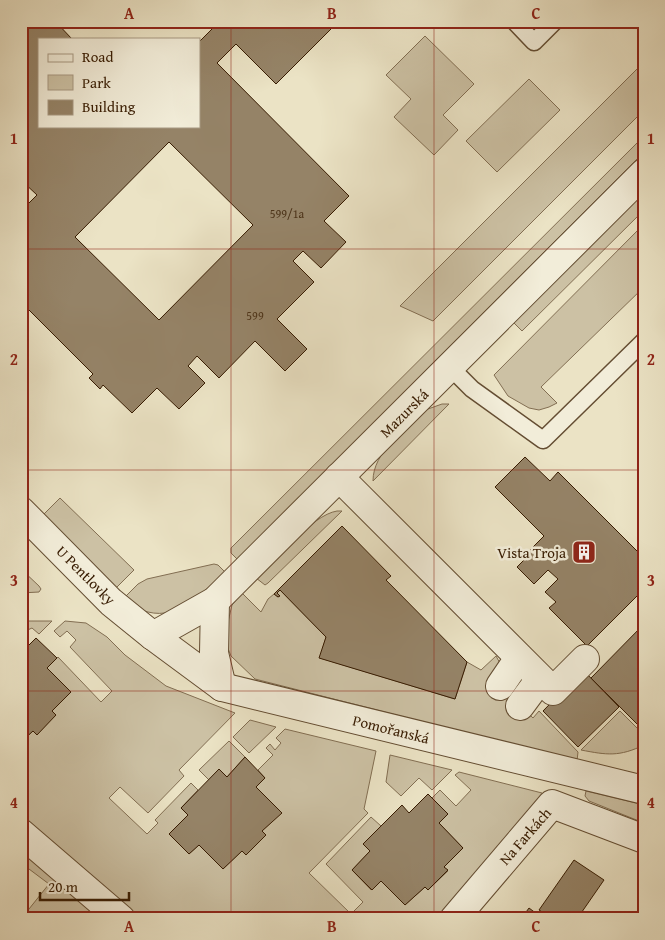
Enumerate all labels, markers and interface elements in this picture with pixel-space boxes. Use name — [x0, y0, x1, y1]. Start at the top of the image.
text: A — [124, 1, 135, 25]
text: B — [327, 1, 337, 25]
text: C — [531, 1, 541, 25]
legend — [38, 38, 200, 128]
text: Road — [82, 46, 113, 67]
text: Park — [82, 72, 111, 93]
text: Building — [82, 96, 136, 117]
text: 1 — [10, 126, 18, 150]
text: 1 — [647, 126, 655, 150]
house number: 599/1a — [270, 205, 305, 222]
house number: 599 — [246, 307, 264, 324]
text: 2 — [10, 347, 18, 371]
text: 2 — [647, 347, 655, 371]
street label: Mazurská — [375, 384, 433, 442]
building icon: Vista Troja — [571, 539, 597, 565]
street label: U Pentlovky — [52, 541, 121, 610]
place label: Vista Troja — [497, 542, 566, 563]
text: 3 — [10, 568, 18, 592]
text: 3 — [647, 568, 655, 592]
street label: Pomořanská — [351, 709, 431, 749]
text: 4 — [10, 790, 18, 814]
text: 4 — [647, 790, 655, 814]
street label: Na Farkách — [494, 802, 556, 869]
scale bar — [40, 870, 129, 902]
text: 20 m — [48, 876, 79, 897]
text: A — [124, 914, 135, 938]
text: B — [327, 914, 337, 938]
text: C — [531, 914, 541, 938]

